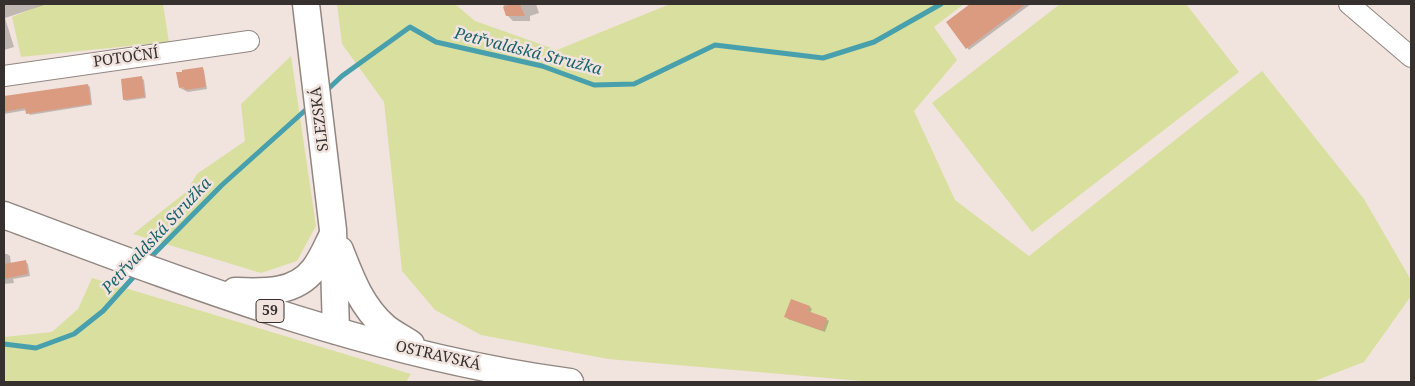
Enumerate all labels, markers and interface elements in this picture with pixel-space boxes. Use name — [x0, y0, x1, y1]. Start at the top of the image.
water label: Petřvaldská Stružka — [452, 24, 604, 80]
street label: POTOČNÍ — [92, 44, 160, 72]
street label: SLEZSKÁ — [307, 86, 333, 152]
water label: Petřvaldská Stružka — [98, 174, 216, 298]
road number: 59 — [256, 300, 284, 322]
street label: OSTRAVSKÁ — [394, 337, 482, 375]

